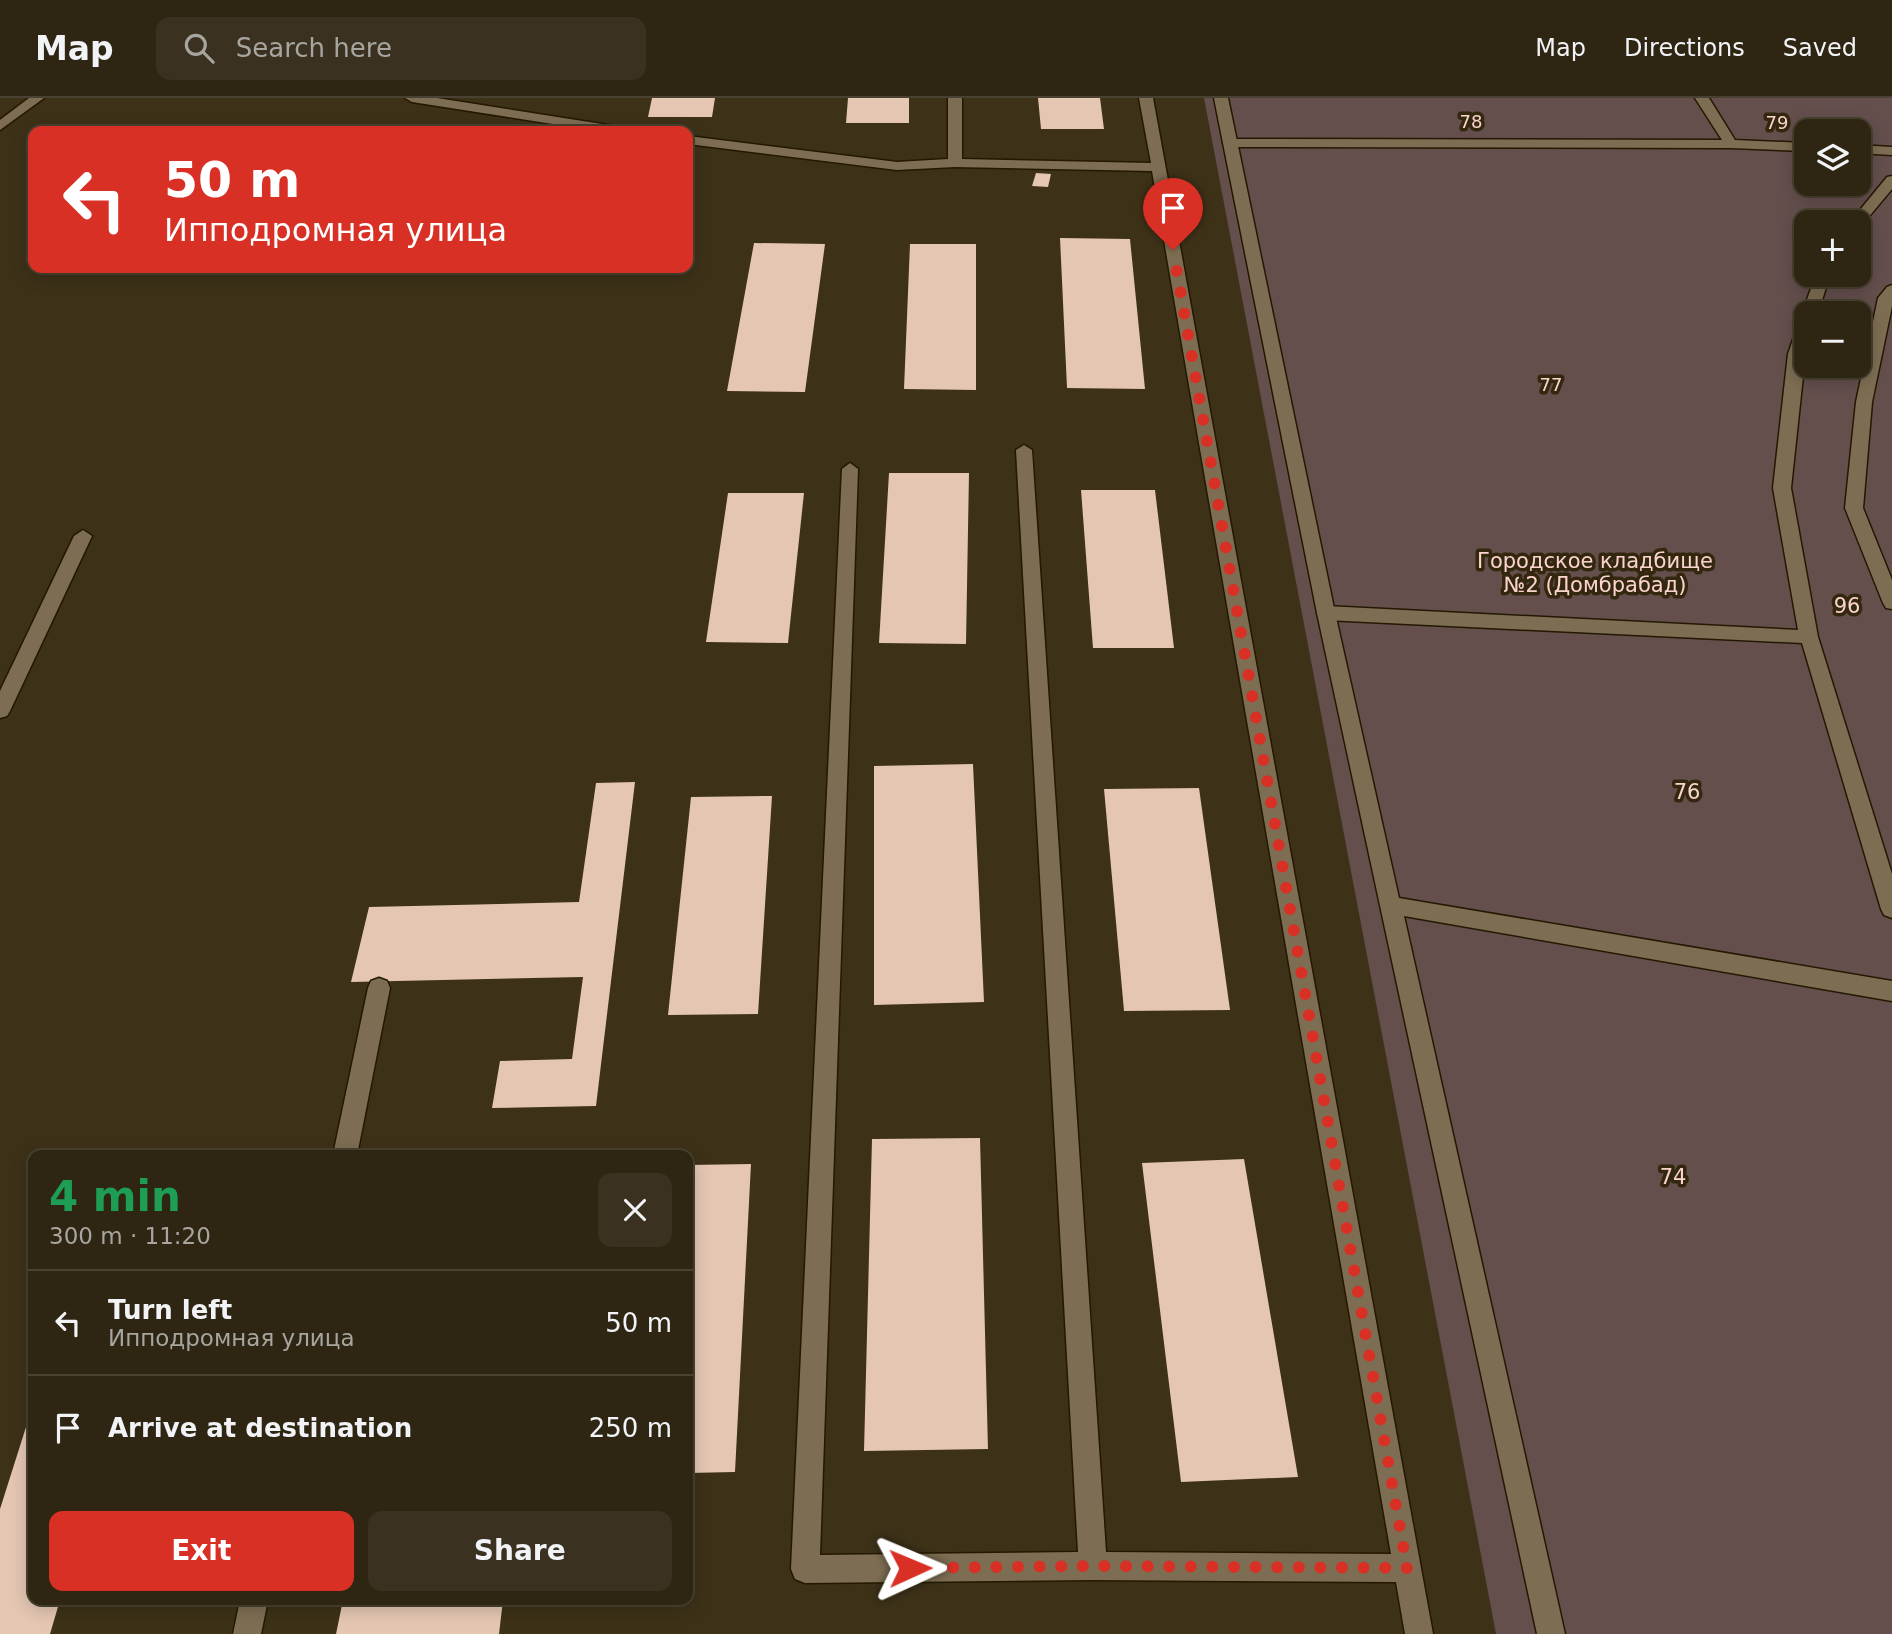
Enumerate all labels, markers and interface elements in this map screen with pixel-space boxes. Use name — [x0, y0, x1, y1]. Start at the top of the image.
search box — [156, 17, 646, 80]
text: Map — [35, 29, 114, 68]
icon: search — [180, 29, 218, 67]
text: Search here — [236, 33, 392, 63]
text: Map — [1535, 34, 1586, 62]
text: Directions — [1624, 34, 1745, 62]
text: Saved — [1783, 34, 1857, 62]
park label: 78 — [1460, 111, 1482, 132]
park label: 79 — [1766, 112, 1788, 133]
map controls — [1794, 119, 1871, 378]
button: layers — [1794, 119, 1871, 196]
text: 50 m — [164, 152, 300, 209]
icon: left — [49, 154, 140, 245]
pin — [1143, 178, 1203, 250]
icon: arrive — [1154, 189, 1192, 227]
button: + — [1794, 210, 1871, 287]
text: Ипподромная улица — [164, 211, 507, 249]
button: − — [1794, 301, 1871, 378]
park label: 77 — [1540, 374, 1562, 395]
park label: Городское кладбище №2 (Домбрабад) — [1477, 549, 1713, 597]
park label: 96 — [1834, 594, 1860, 618]
park label: 76 — [1674, 780, 1700, 804]
park label: 74 — [1660, 1165, 1686, 1189]
text: 4 min — [49, 1172, 181, 1221]
button: close — [598, 1173, 672, 1247]
text: 300 m · 11:20 — [49, 1223, 211, 1249]
text: Turn left — [108, 1295, 232, 1325]
icon: left — [49, 1304, 87, 1342]
text: 50 m — [605, 1308, 672, 1338]
text: Ипподромная улица — [108, 1325, 355, 1351]
icon: arrive — [49, 1409, 87, 1447]
text: Arrive at destination — [108, 1413, 412, 1443]
text: 250 m — [589, 1413, 672, 1443]
button: Exit — [49, 1511, 354, 1591]
button: Share — [368, 1511, 672, 1591]
position arrow — [873, 1531, 947, 1605]

